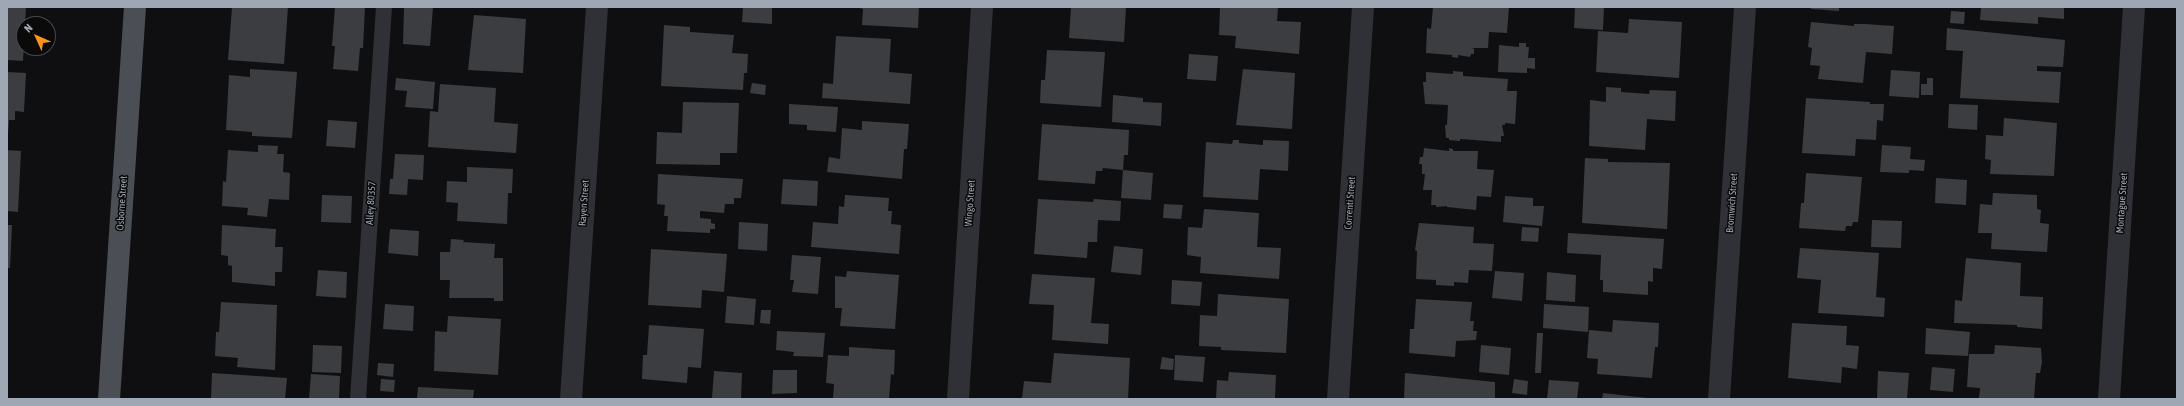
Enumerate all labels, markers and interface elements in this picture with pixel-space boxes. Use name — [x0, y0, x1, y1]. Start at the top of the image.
north arrow — [16, 16, 56, 56]
text: N — [22, 22, 35, 35]
street label: Montague Street — [2114, 172, 2130, 234]
street label: Bromwich Street — [1724, 173, 1740, 233]
street label: Osborne Street — [114, 175, 130, 231]
street label: Correnti Street — [1342, 176, 1358, 230]
street label: Rayen Street — [576, 179, 592, 227]
street label: Wingo Street — [962, 179, 978, 227]
street label: Alley 80357 — [363, 181, 379, 225]

